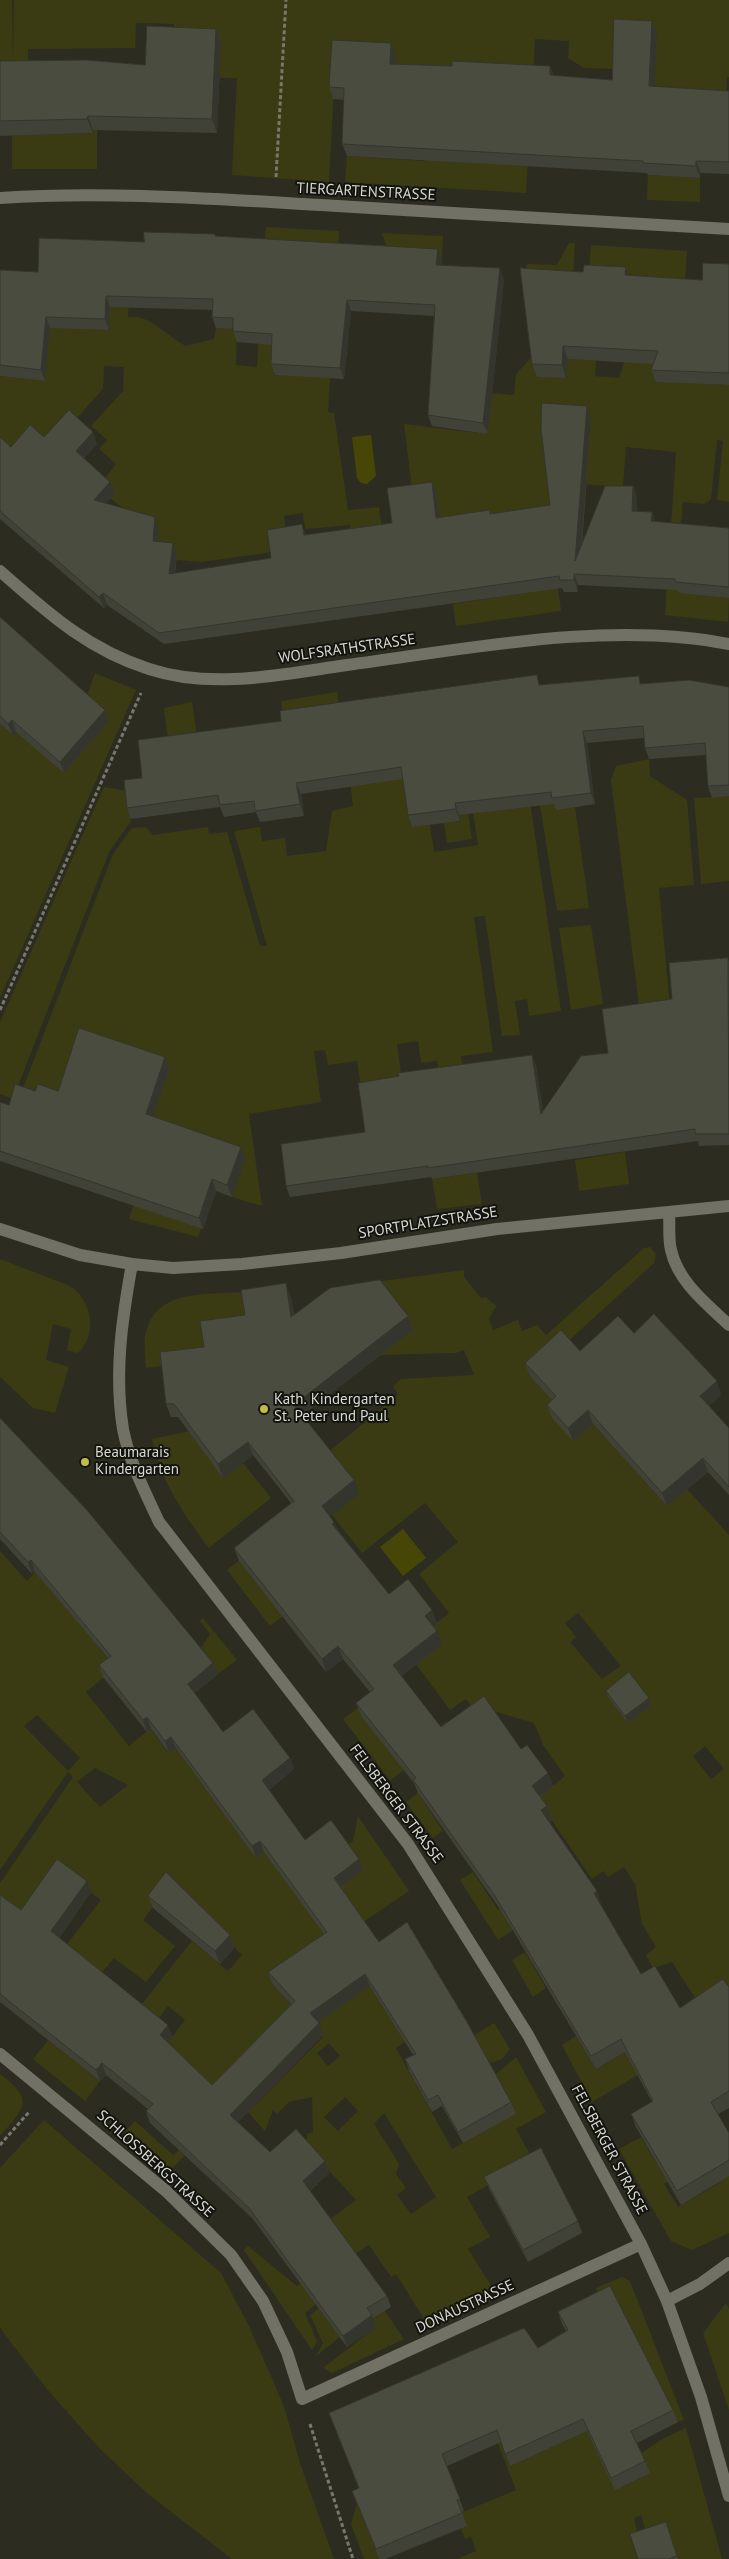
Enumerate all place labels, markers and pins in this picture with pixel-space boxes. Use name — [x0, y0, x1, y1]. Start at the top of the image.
place label: Kath. Kindergarten St. Peter und Paul — [274, 1391, 395, 1426]
marker: Kath. Kindergarten St. Peter und Paul — [258, 1403, 270, 1415]
place label: Beaumarais Kindergarten — [95, 1444, 179, 1479]
marker: Beaumarais Kindergarten — [79, 1456, 91, 1468]

